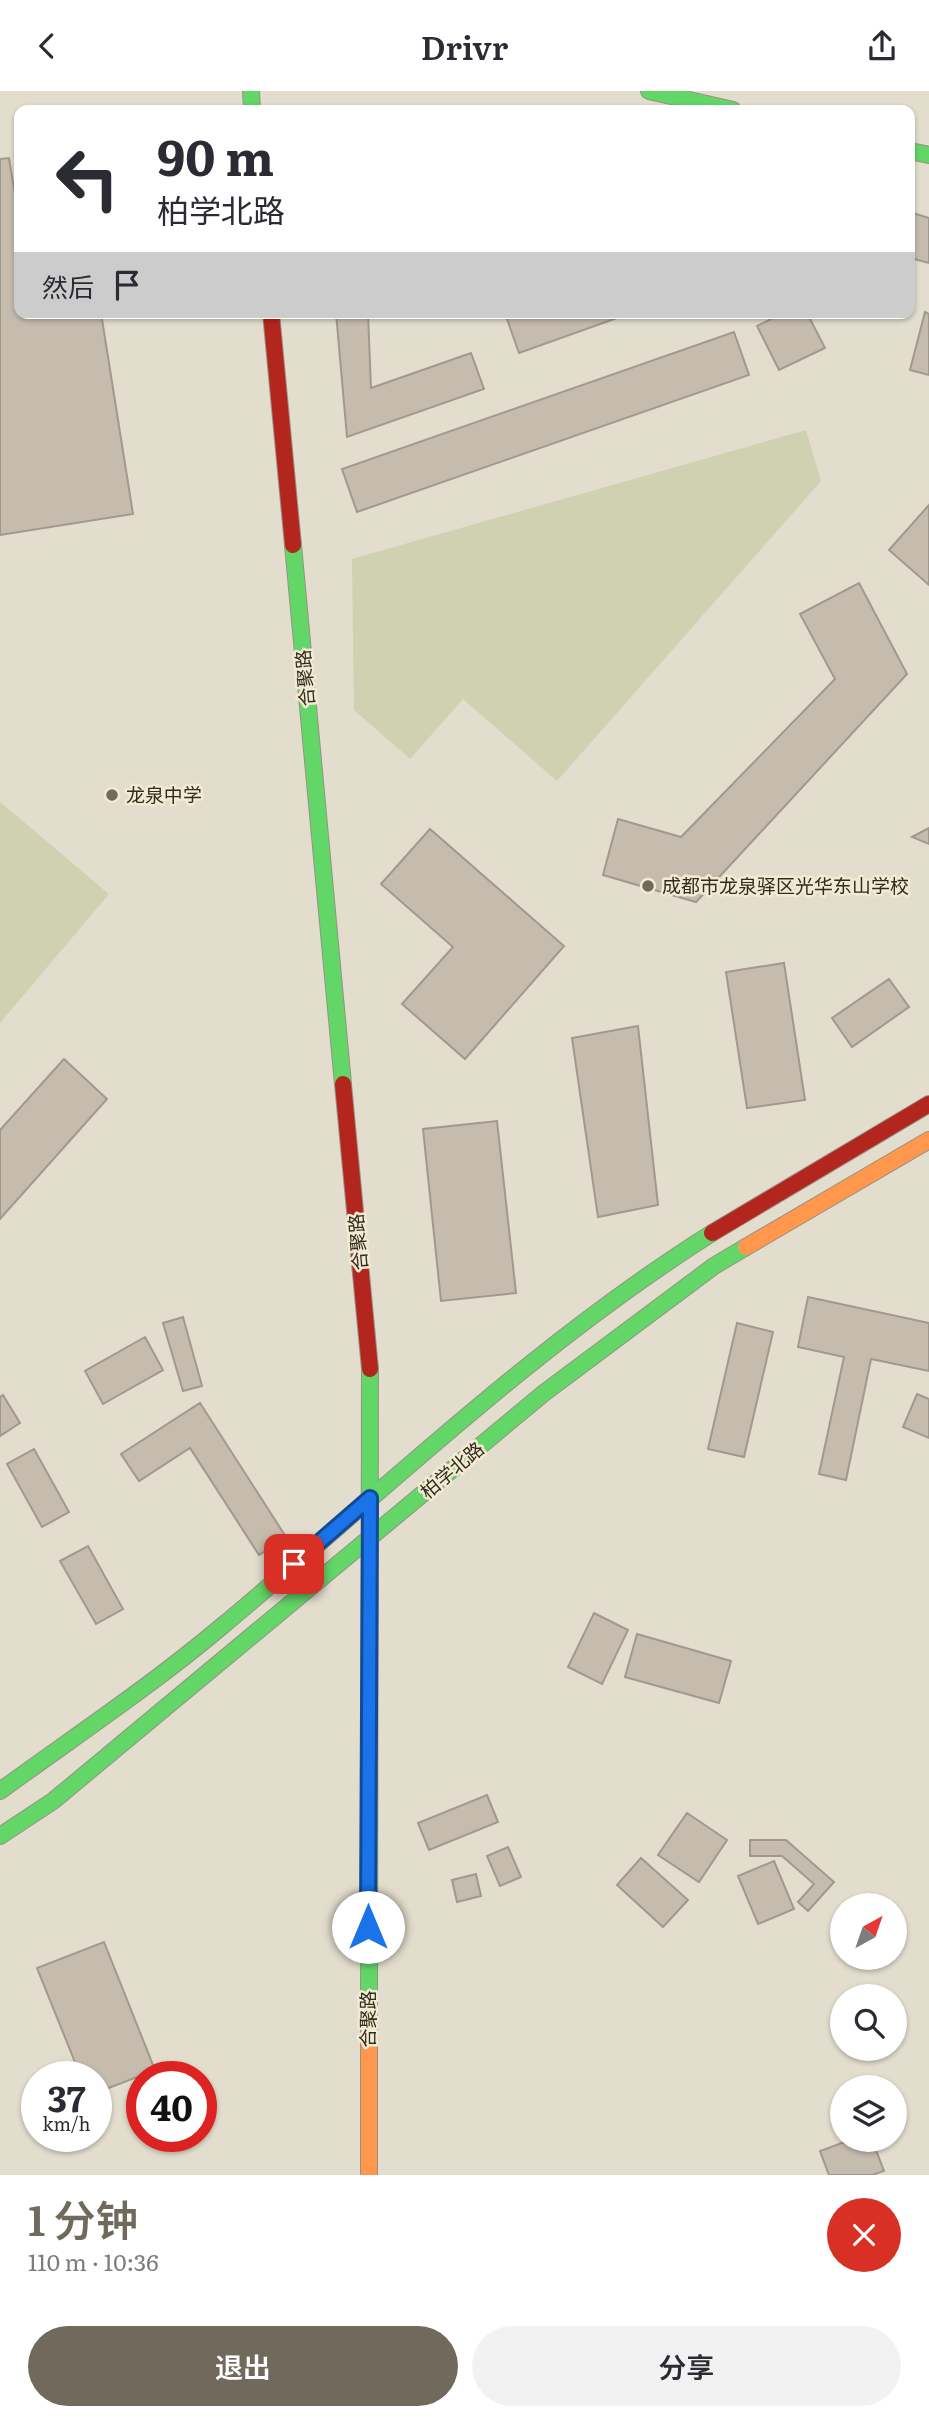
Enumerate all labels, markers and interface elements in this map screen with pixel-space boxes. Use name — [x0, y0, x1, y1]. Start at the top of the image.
text: Drivr — [421, 22, 508, 70]
icon: back — [28, 27, 66, 65]
icon: share — [863, 27, 901, 65]
text: 90 m — [157, 118, 274, 191]
icon: left — [42, 133, 133, 224]
text: 柏学北路 — [157, 185, 285, 233]
text: 然后 — [42, 266, 94, 305]
icon: arrive — [108, 266, 146, 304]
street label: 合聚路 — [288, 648, 320, 708]
place label: 龙泉中学 — [126, 780, 202, 808]
marker: 龙泉中学 — [104, 787, 120, 803]
place label: 成都市龙泉驿区光华东山学校 — [662, 871, 909, 899]
marker: 成都市龙泉驿区光华东山学校 — [640, 878, 656, 894]
street label: 合聚路 — [341, 1212, 373, 1272]
street label: 柏学北路 — [413, 1434, 489, 1504]
pin — [264, 1534, 324, 1594]
icon: arrive — [275, 1545, 313, 1583]
position arrow — [331, 1890, 405, 1964]
north arrow — [830, 1893, 906, 1971]
map controls — [830, 1893, 907, 2152]
button: search — [830, 1984, 907, 2061]
street label: 合聚路 — [353, 1990, 381, 2048]
speed limit sign: 40 — [126, 2061, 217, 2152]
text: 37 — [48, 2071, 85, 2123]
button: layers — [830, 2075, 907, 2152]
text: km/h — [43, 2110, 90, 2137]
text: 1 分钟 — [28, 2187, 138, 2249]
button: close — [827, 2198, 901, 2272]
text: 110 m · 10:36 — [28, 2244, 159, 2278]
button: 退出 — [28, 2326, 458, 2406]
button: 分享 — [472, 2326, 901, 2406]

